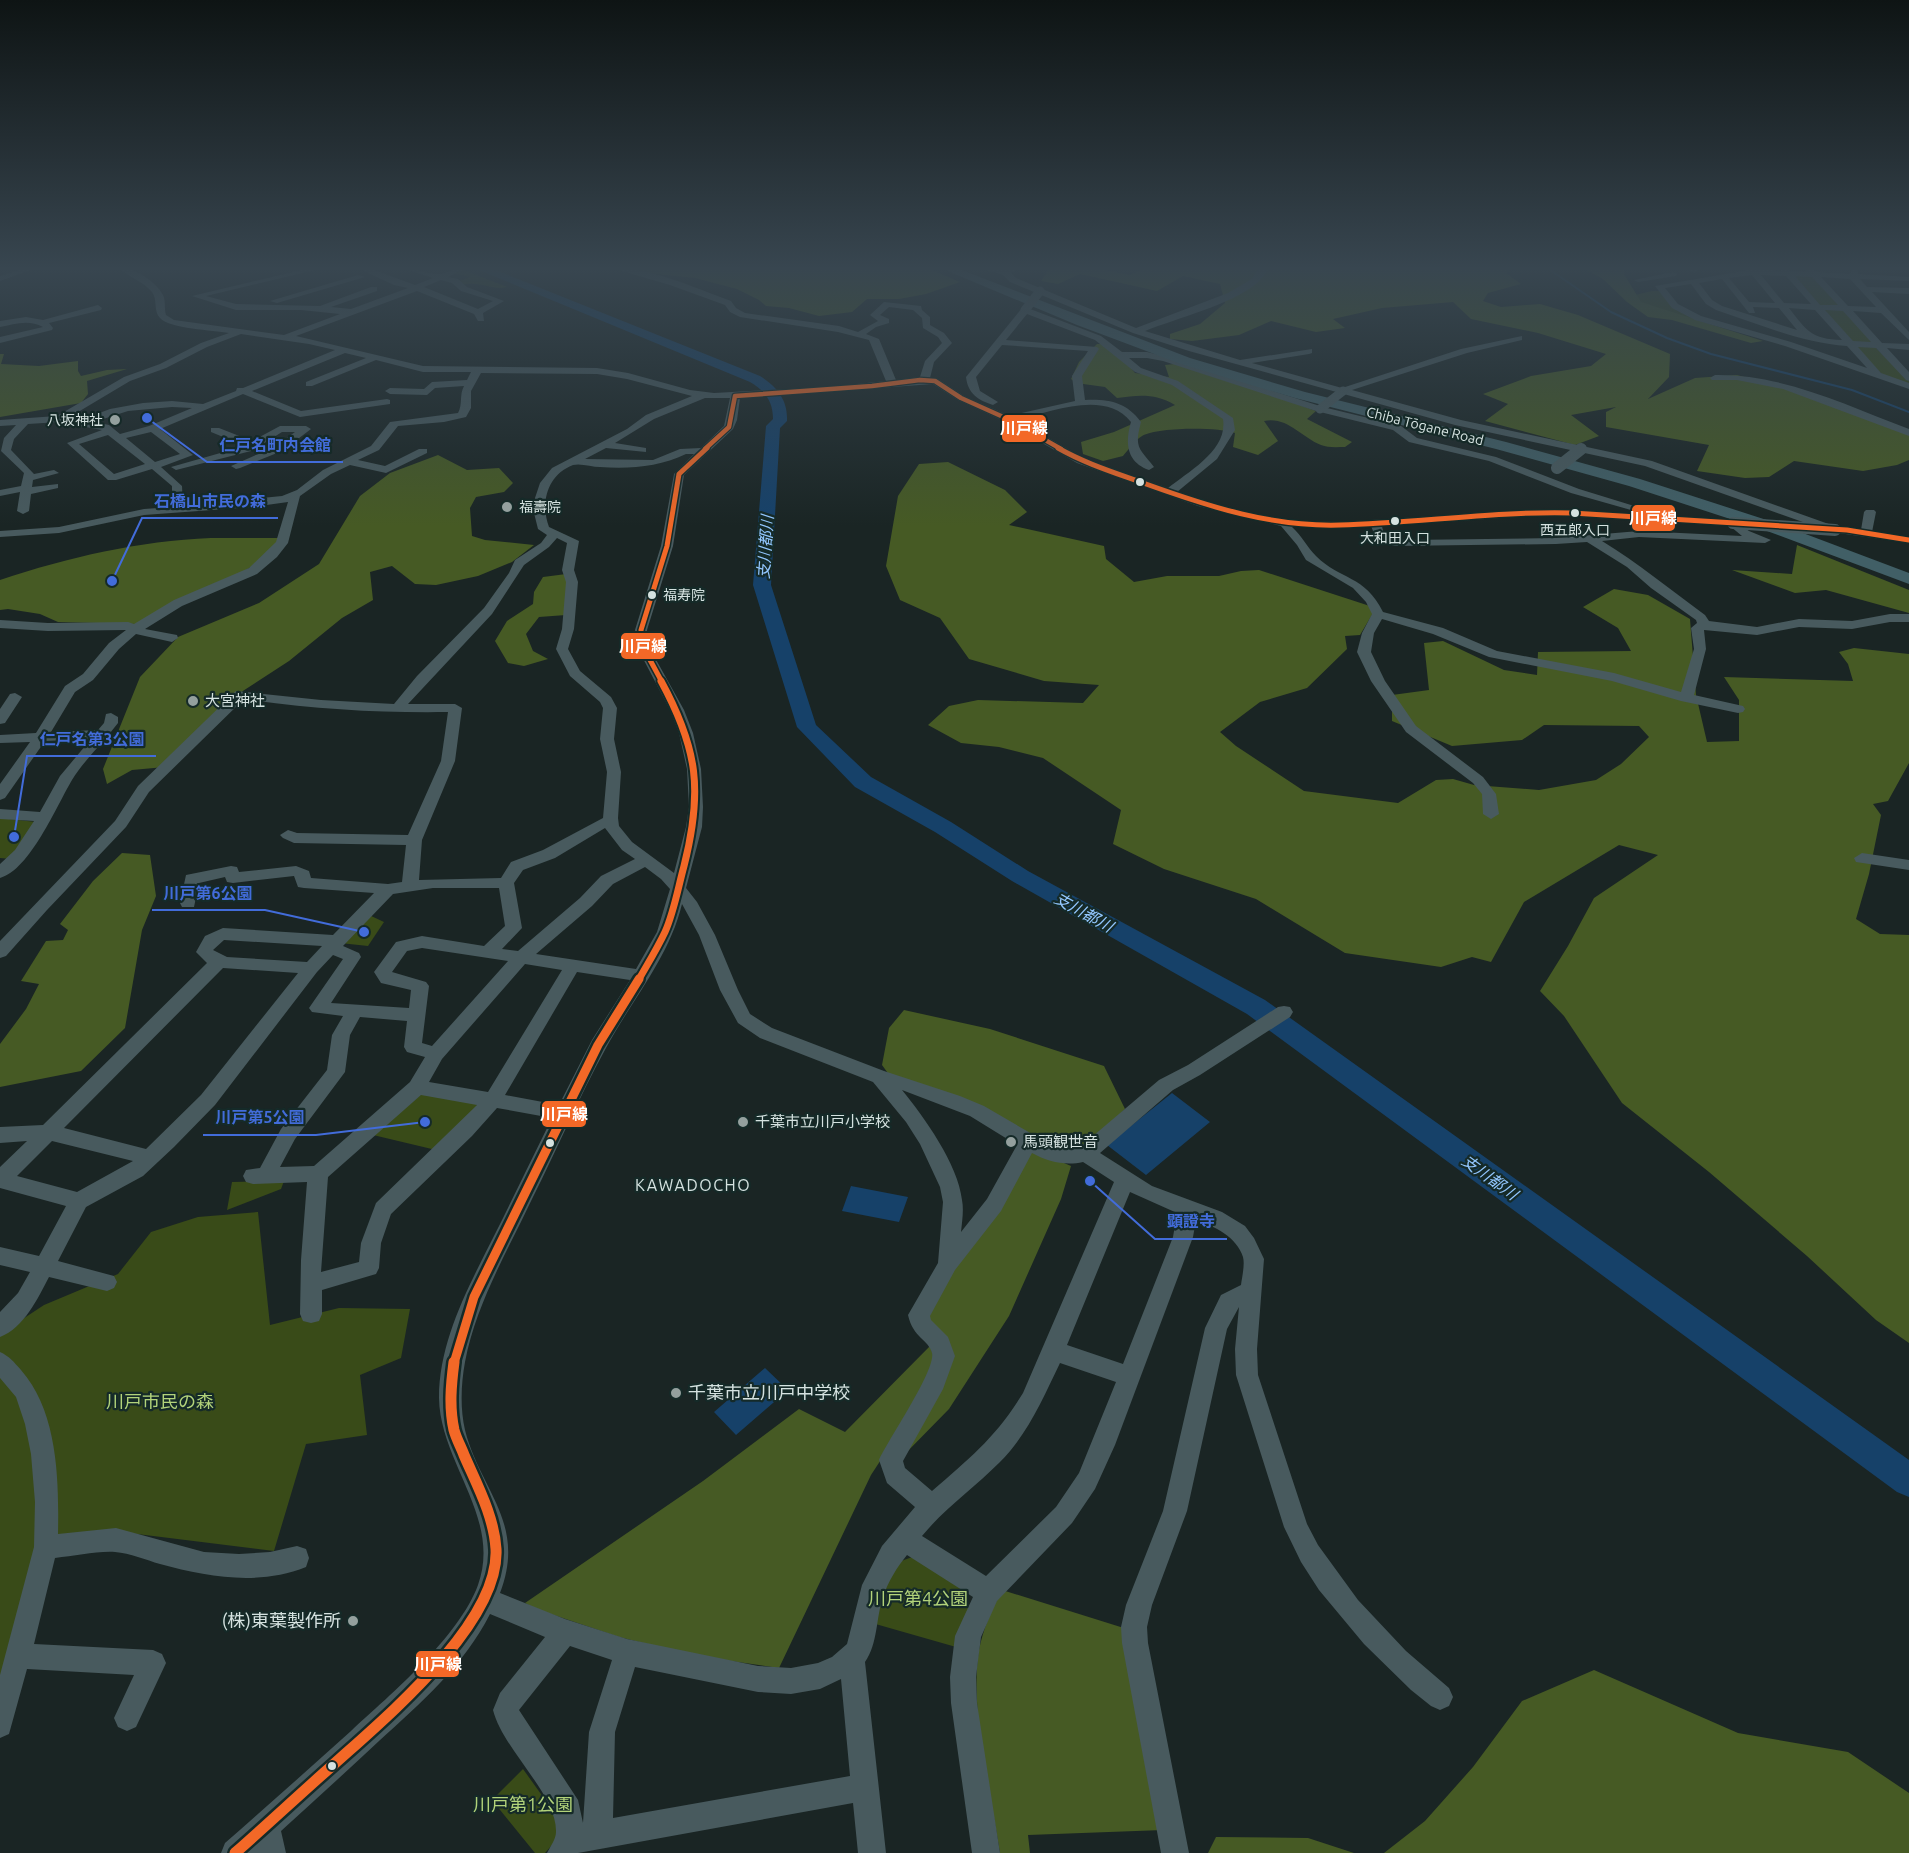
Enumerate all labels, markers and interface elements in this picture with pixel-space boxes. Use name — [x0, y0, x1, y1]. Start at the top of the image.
street label: Chiba Tōgane Road — [1365, 404, 1485, 448]
place label: 八坂神社 — [47, 412, 103, 428]
marker: 八坂神社 — [108, 413, 122, 427]
line badge: 川戸線 — [1001, 414, 1047, 443]
text: 川戸線 — [1000, 419, 1048, 437]
callout: 仁戸名町内会館 — [207, 428, 343, 462]
text: 仁戸名町内会館 — [219, 436, 331, 454]
unlabelled marker — [1134, 476, 1146, 488]
callout: 石橋山市民の森 — [142, 484, 278, 518]
text: 石橋山市民の森 — [154, 492, 266, 510]
place label: 福壽院 — [519, 499, 561, 515]
marker: 福壽院 — [500, 500, 514, 514]
line badge: 川戸線 — [1631, 504, 1676, 532]
marker: 西五郎入口 — [1569, 507, 1581, 519]
text: 川戸線 — [1629, 509, 1677, 527]
water label: 支川都川 — [754, 512, 776, 580]
marker: 大和田入口 — [1389, 515, 1401, 527]
place label: 西五郎入口 — [1540, 522, 1610, 538]
place label: 大和田入口 — [1360, 530, 1430, 546]
place label: 福寿院 — [663, 587, 705, 603]
marker: 福寿院 — [646, 589, 658, 601]
line badge: 川戸線 — [620, 632, 666, 660]
text: 川戸線 — [619, 637, 667, 655]
place label: 大宮神社 — [205, 692, 265, 709]
marker: 大宮神社 — [186, 694, 200, 708]
callout: 仁戸名第3公園 — [27, 722, 156, 756]
text: 仁戸名第3公園 — [39, 730, 145, 748]
callout: 川戸第6公園 — [152, 876, 265, 910]
text: 川戸第6公園 — [163, 884, 253, 902]
water label: 支川都川 — [1052, 889, 1118, 936]
line badge: 川戸線 — [541, 1100, 587, 1128]
callout: 川戸第5公園 — [203, 1101, 316, 1135]
text: 川戸線 — [540, 1105, 588, 1123]
text: 川戸第5公園 — [215, 1108, 305, 1126]
place label: 千葉市立川戸小学校 — [755, 1113, 890, 1130]
marker: 千葉市立川戸小学校 — [736, 1115, 750, 1129]
place label: 馬頭観世音 — [1023, 1133, 1098, 1150]
marker: 馬頭観世音 — [1004, 1135, 1018, 1149]
unlabelled marker — [544, 1137, 556, 1149]
water label: 支川都川 — [1459, 1151, 1523, 1204]
district label: KAWADOCHO — [635, 1176, 751, 1194]
callout: 顕證寺 — [1155, 1205, 1227, 1239]
text: 顕證寺 — [1167, 1212, 1215, 1230]
place label: 千葉市立川戸中学校 — [688, 1382, 850, 1402]
marker: 千葉市立川戸中学校 — [669, 1386, 683, 1400]
park label: 川戸市民の森 — [106, 1391, 214, 1411]
park label: 川戸第4公園 — [868, 1588, 968, 1608]
place label: (株)東葉製作所 — [222, 1610, 341, 1631]
marker: (株)東葉製作所 — [346, 1614, 360, 1628]
line badge: 川戸線 — [415, 1650, 460, 1678]
text: 川戸線 — [414, 1655, 462, 1673]
unlabelled marker — [326, 1760, 338, 1772]
park label: 川戸第1公園 — [473, 1794, 573, 1814]

